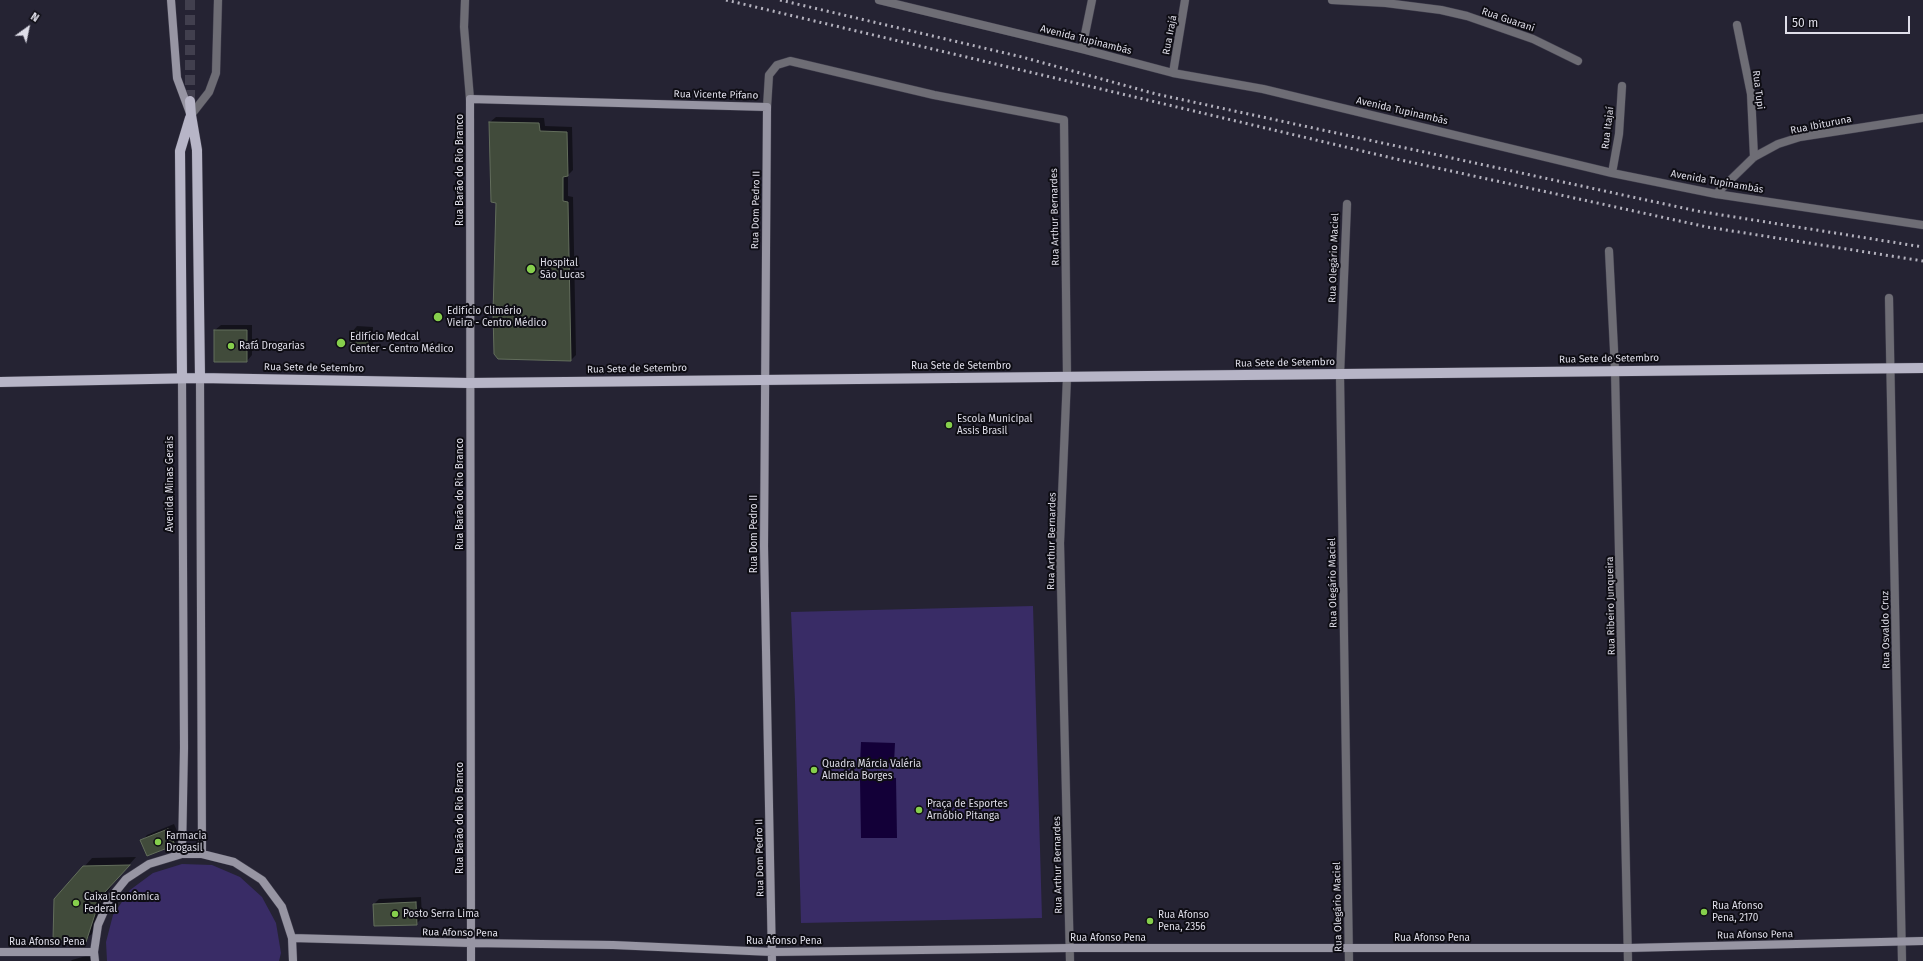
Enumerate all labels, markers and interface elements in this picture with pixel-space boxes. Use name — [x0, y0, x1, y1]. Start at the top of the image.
street label: Rua Guarani — [1480, 5, 1536, 35]
north arrow — [8, 8, 48, 48]
scale bar — [1787, 8, 1912, 34]
text: N — [28, 10, 41, 25]
street label: Rua Irajá — [1160, 14, 1180, 56]
text: 50 m — [1792, 16, 1818, 30]
street label: Avenida Tupinambás — [1039, 23, 1133, 57]
street label: Rua Tupi — [1750, 70, 1766, 110]
street label: Rua Vicente Pifano — [674, 88, 758, 102]
street label: Avenida Tupinambás — [1355, 95, 1449, 127]
street label: Rua Itajaí — [1599, 106, 1617, 150]
street label: Rua Ibituruna — [1789, 113, 1853, 137]
street label: Rua Barão do Rio Branco — [454, 114, 466, 226]
street label: Rua Arthur Bernardes — [1048, 168, 1062, 266]
street label: Avenida Tupinambás — [1670, 168, 1764, 196]
street label: Rua Dom Pedro II — [749, 171, 763, 249]
street label: Rua Olegário Maciel — [1326, 213, 1342, 303]
place label: Hospital São Lucas — [540, 257, 585, 280]
marker: Hospital São Lucas — [525, 263, 537, 275]
place label: Edifício Climério Vieira - Centro Médico — [447, 305, 547, 328]
marker: Edifício Climério Vieira - Centro Médico — [432, 311, 444, 323]
place label: Edifício Medcal Center - Centro Médico — [350, 331, 454, 354]
marker: Edifício Medcal Center - Centro Médico — [335, 337, 347, 349]
place label: Rafá Drogarias — [239, 340, 305, 352]
marker: Rafá Drogarias — [226, 341, 236, 351]
street label: Rua Sete de Setembro — [1559, 352, 1659, 366]
street label: Rua Sete de Setembro — [1235, 356, 1335, 370]
street label: Rua Sete de Setembro — [911, 360, 1011, 372]
street label: Rua Sete de Setembro — [264, 361, 364, 375]
street label: Rua Sete de Setembro — [587, 362, 687, 376]
place label: Escola Municipal Assis Brasil — [957, 413, 1032, 436]
marker: Escola Municipal Assis Brasil — [944, 420, 954, 430]
street label: Avenida Minas Gerais — [164, 436, 176, 532]
street label: Rua Barão do Rio Branco — [454, 438, 466, 550]
street label: Rua Arthur Bernardes — [1045, 492, 1059, 590]
street label: Rua Dom Pedro II — [748, 495, 760, 573]
street label: Rua Olegário Maciel — [1326, 538, 1340, 628]
street label: Rua Ribeiro Junqueira — [1604, 556, 1618, 656]
street label: Rua Osvaldo Cruz — [1879, 591, 1893, 669]
place label: Quadra Márcia Valéria Almeida Borges — [822, 758, 921, 782]
street label: Rua Barão do Rio Branco — [454, 762, 466, 874]
marker: Quadra Márcia Valéria Almeida Borges — [809, 765, 819, 775]
place label: Praça de Esportes Arnóbio Pitanga — [927, 798, 1008, 822]
marker: Praça de Esportes Arnóbio Pitanga — [914, 805, 924, 815]
street label: Rua Arthur Bernardes — [1051, 816, 1065, 914]
street label: Rua Dom Pedro II — [753, 819, 767, 897]
place label: Farmacia Drogasil — [166, 830, 207, 854]
marker: Farmacia Drogasil — [153, 837, 163, 847]
street label: Rua Olegário Maciel — [1331, 862, 1345, 952]
place label: Caixa Econômica Federal — [84, 891, 159, 914]
marker: Caixa Econômica Federal — [71, 898, 81, 908]
place label: Rua Afonso Pena, 2170 — [1712, 900, 1763, 924]
marker: Rua Afonso Pena, 2170 — [1699, 907, 1709, 917]
place label: Posto Serra Lima — [403, 908, 479, 920]
marker: Posto Serra Lima — [390, 909, 400, 919]
place label: Rua Afonso Pena, 2356 — [1158, 909, 1209, 932]
marker: Rua Afonso Pena, 2356 — [1145, 916, 1155, 926]
street label: Rua Afonso Pena — [422, 926, 498, 940]
street label: Rua Afonso Pena — [1717, 928, 1793, 942]
street label: Rua Afonso Pena — [1070, 932, 1146, 944]
street label: Rua Afonso Pena — [1394, 932, 1470, 944]
street label: Rua Afonso Pena — [746, 935, 822, 947]
street label: Rua Afonso Pena — [9, 936, 85, 948]

